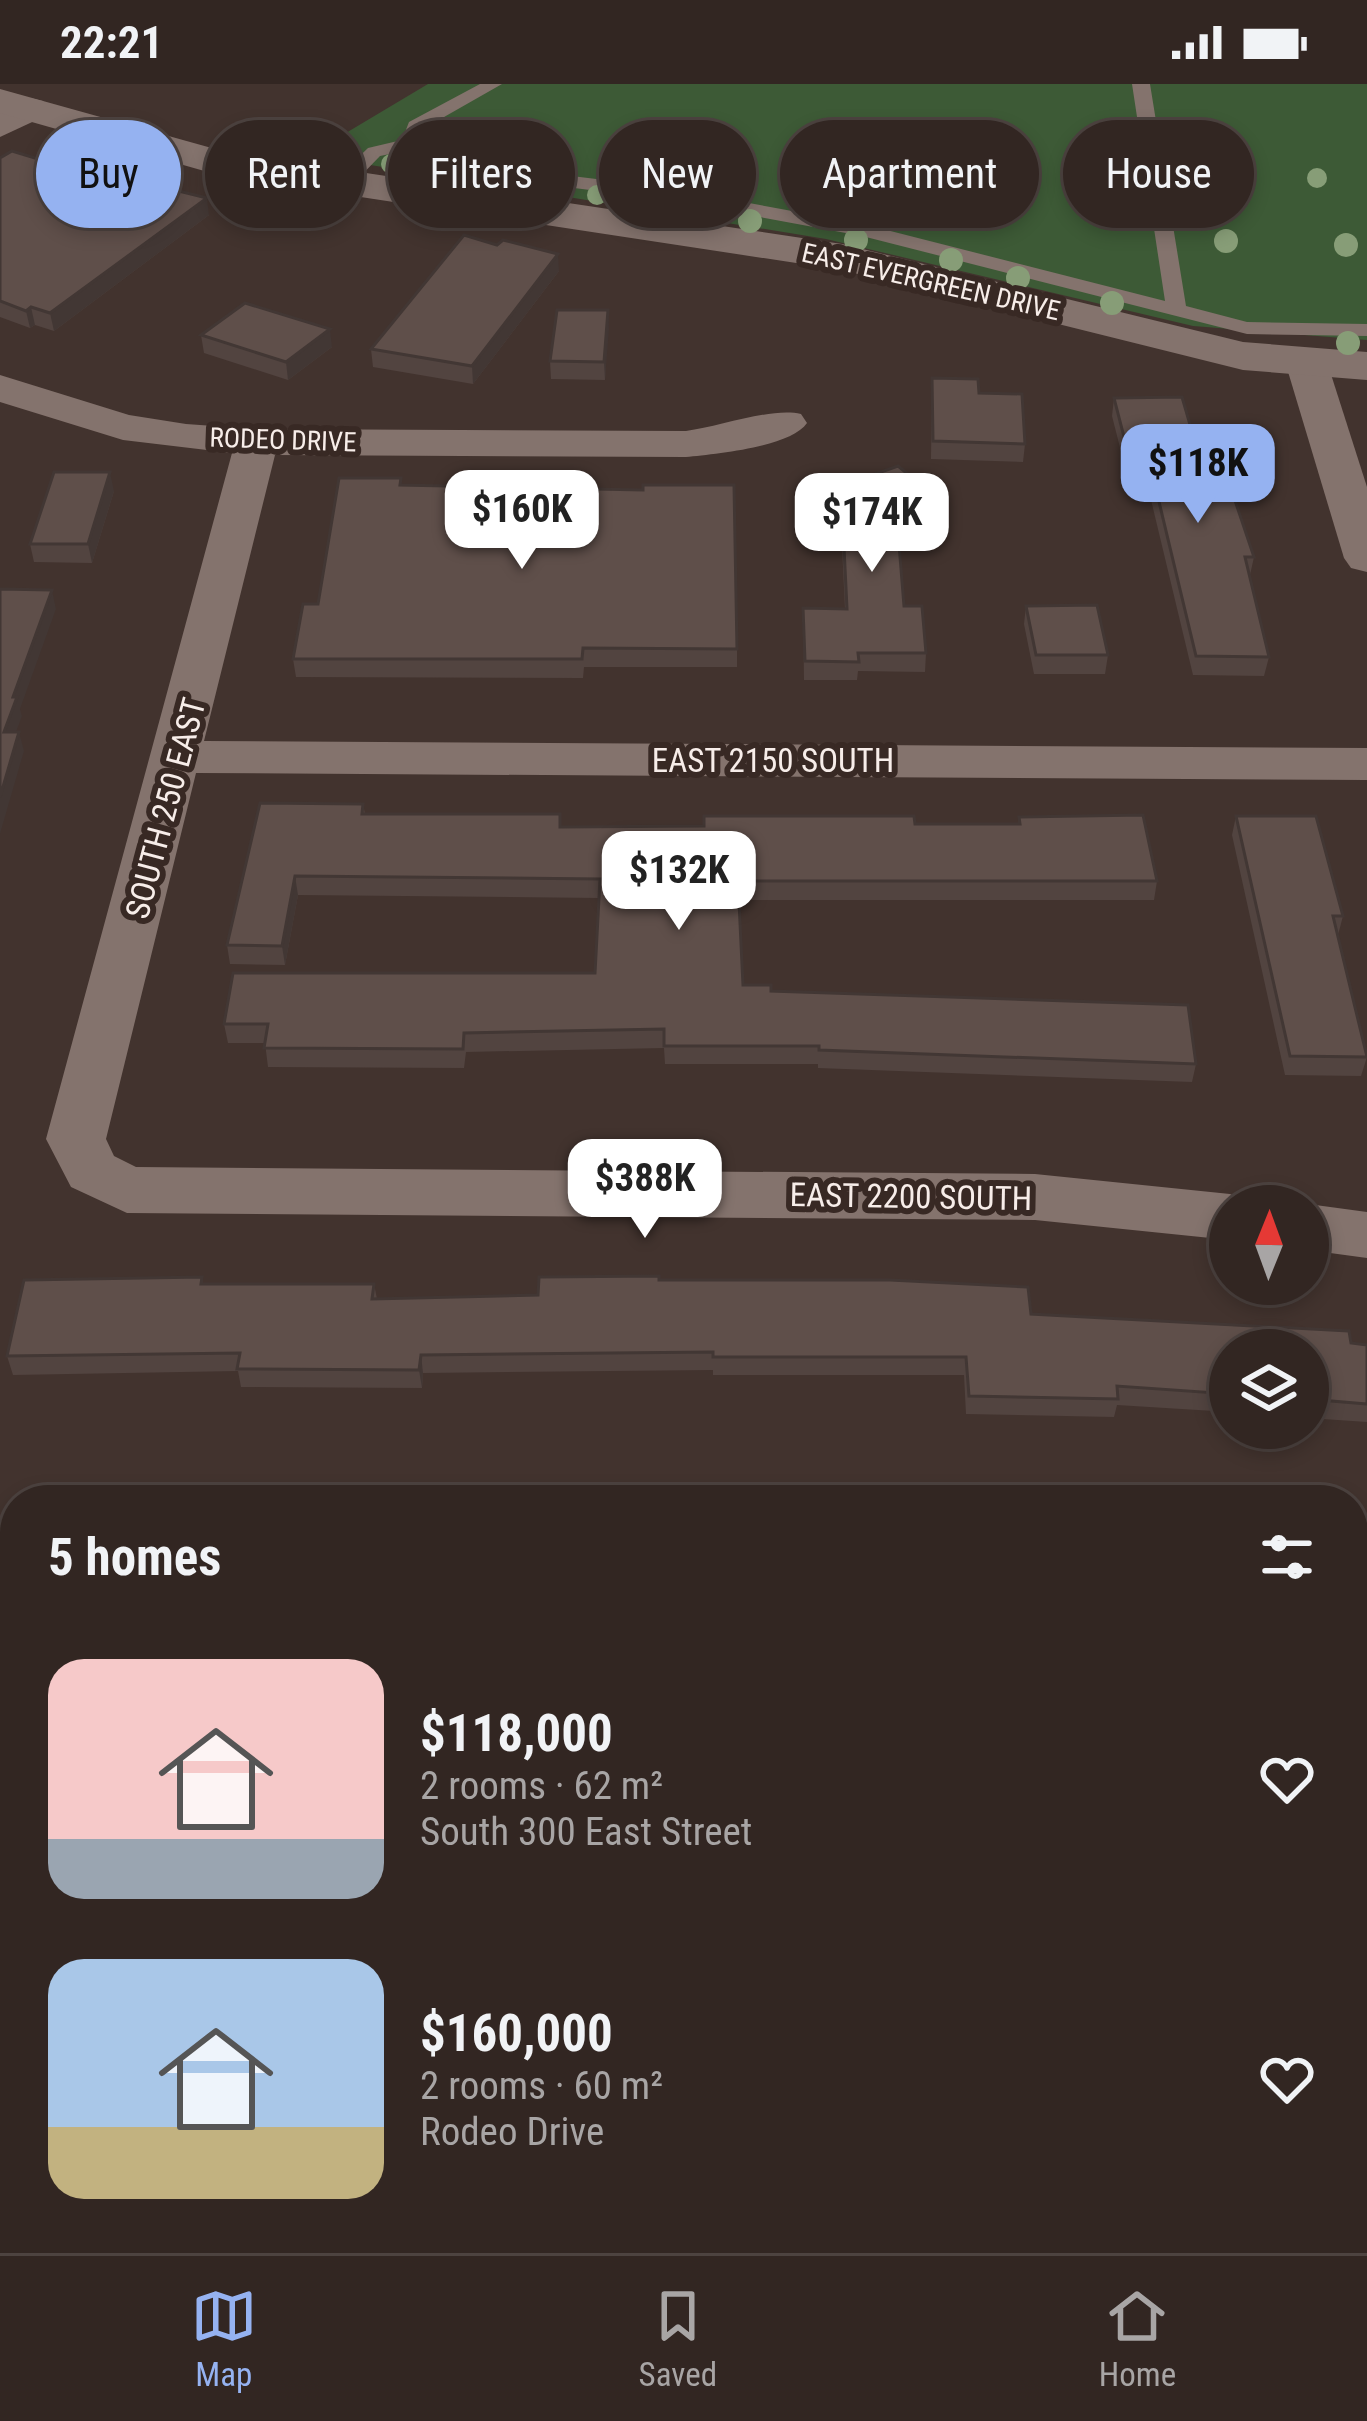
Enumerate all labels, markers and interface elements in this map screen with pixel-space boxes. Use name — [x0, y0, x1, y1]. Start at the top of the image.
text: 22:21 — [60, 16, 163, 69]
chip: Buy — [36, 120, 181, 228]
chip: Rent — [205, 120, 364, 228]
chip: Filters — [388, 120, 575, 228]
chip: New — [599, 120, 756, 228]
chip: Apartment — [780, 120, 1039, 228]
chip: House — [1063, 120, 1254, 228]
street label: EAST EVERGREEN DRIVE — [799, 237, 1063, 327]
street label: RODEO DRIVE — [209, 421, 357, 459]
pin: $118K — [1114, 424, 1282, 526]
text: $118K — [1148, 440, 1248, 486]
pin: $160K — [438, 470, 606, 572]
pin: $174K — [788, 473, 956, 575]
text: $160K — [472, 486, 572, 532]
text: $174K — [822, 489, 922, 535]
street label: SOUTH 250 EAST — [117, 694, 214, 923]
street label: EAST 2150 SOUTH — [652, 741, 894, 780]
pin: $132K — [595, 831, 763, 933]
text: $132K — [629, 847, 729, 893]
pin: $388K — [561, 1139, 729, 1241]
text: $388K — [595, 1155, 695, 1201]
street label: EAST 2200 SOUTH — [789, 1175, 1033, 1218]
north arrow — [1209, 1185, 1329, 1305]
map controls — [1209, 1185, 1329, 1449]
button: layers — [1209, 1329, 1329, 1449]
icon: filters — [1254, 1524, 1320, 1590]
text: 5 homes — [48, 1528, 221, 1587]
text: $118,000 — [420, 1704, 613, 1763]
icon: home — [144, 1707, 288, 1851]
icon: heart — [1254, 1746, 1320, 1812]
text: 2 rooms · 62 m² — [420, 1763, 663, 1809]
text: South 300 East Street — [420, 1809, 752, 1855]
text: $160,000 — [420, 2004, 613, 2063]
icon: home — [144, 2007, 288, 2151]
icon: heart — [1254, 2046, 1320, 2112]
text: 2 rooms · 60 m² — [420, 2063, 663, 2109]
text: Rodeo Drive — [420, 2109, 604, 2155]
tab: Map — [191, 2283, 257, 2394]
tab: Saved — [639, 2283, 717, 2394]
tab: Home — [1099, 2283, 1176, 2394]

